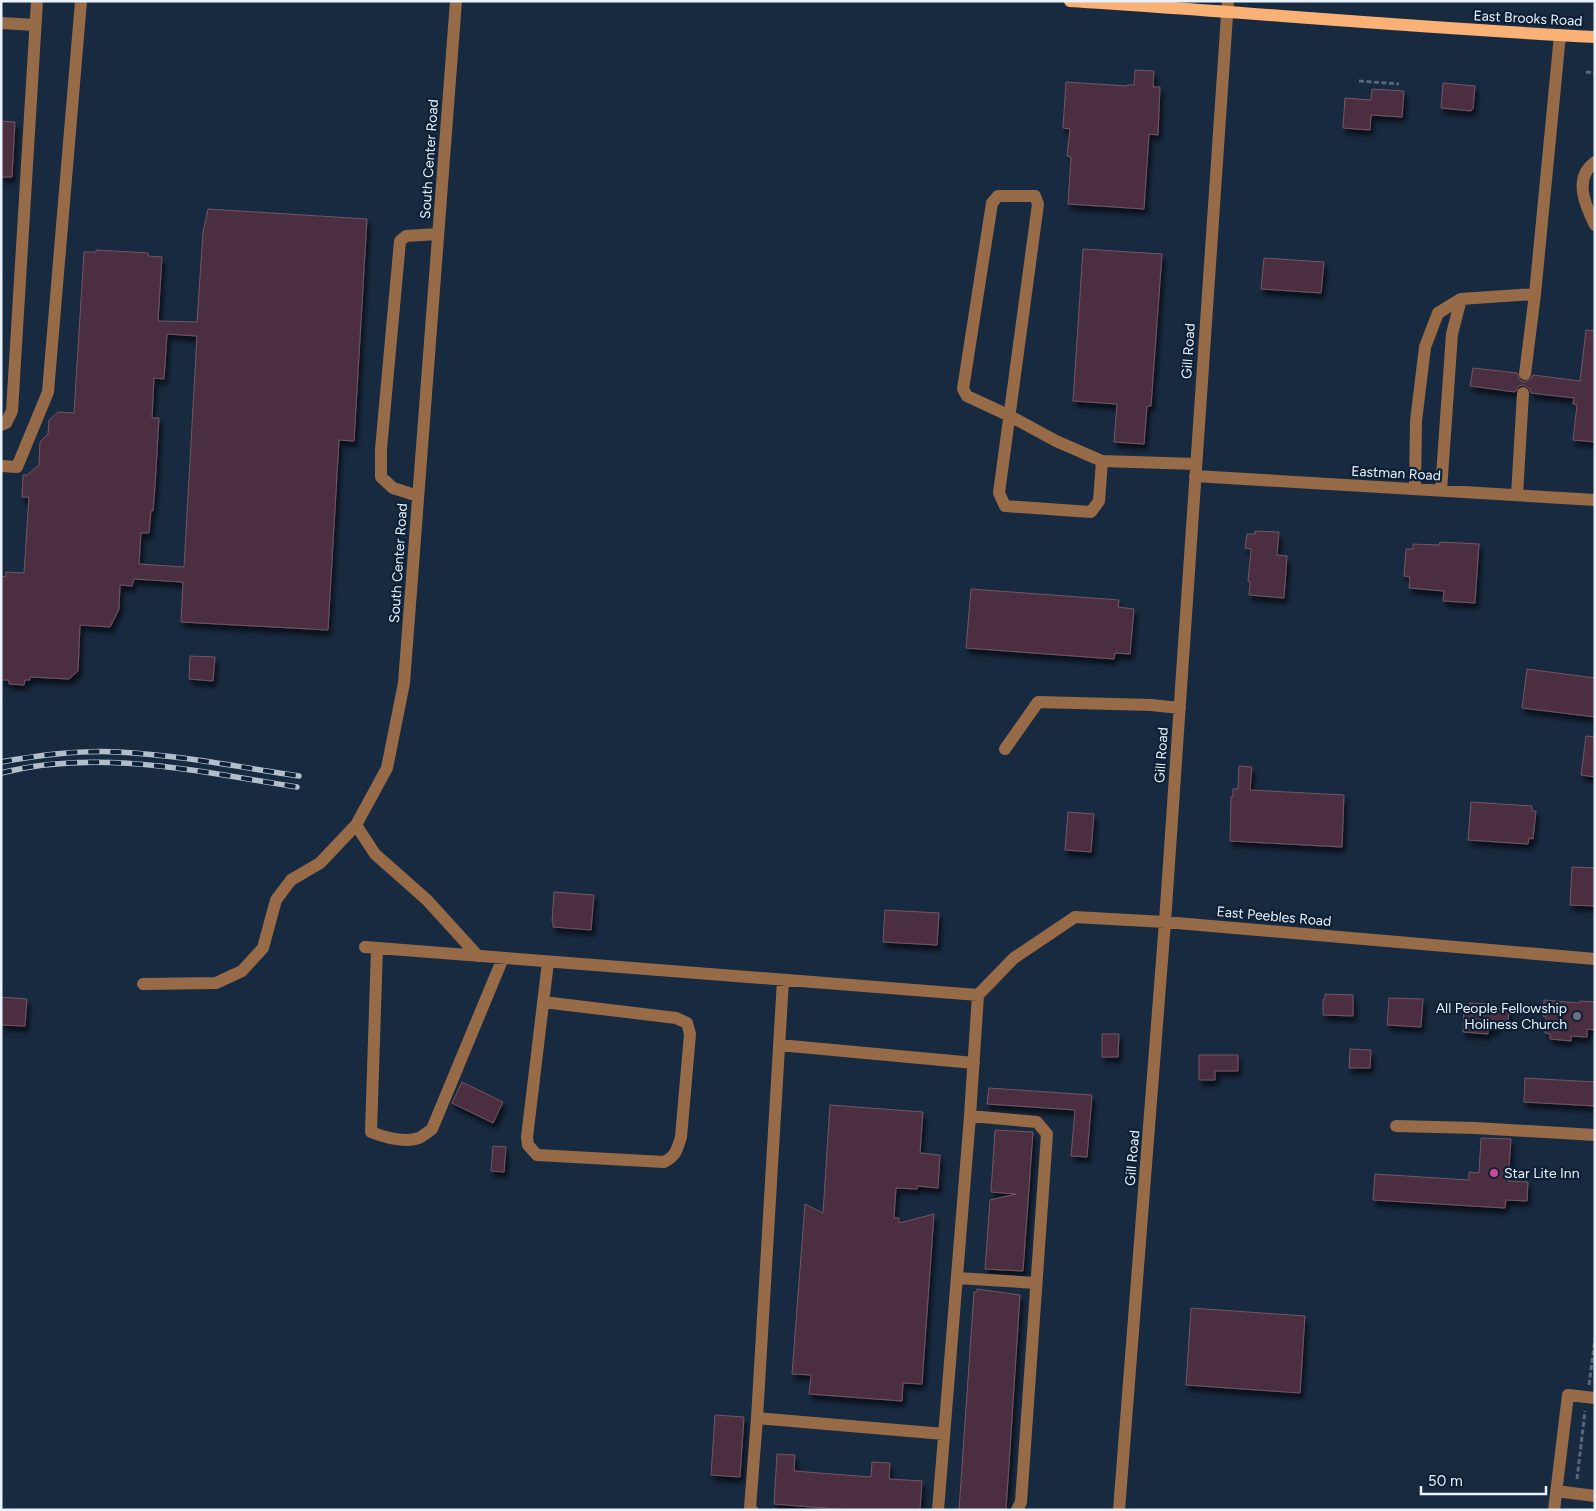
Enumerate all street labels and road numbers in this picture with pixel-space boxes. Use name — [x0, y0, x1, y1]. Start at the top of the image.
street label: East Brooks Road — [1473, 7, 1583, 30]
street label: South Center Road — [417, 99, 442, 219]
street label: Gill Road — [1178, 323, 1199, 379]
street label: Eastman Road — [1351, 463, 1441, 484]
street label: South Center Road — [386, 503, 411, 623]
street label: Gill Road — [1151, 727, 1172, 783]
street label: East Peebles Road — [1216, 903, 1332, 930]
street label: Gill Road — [1122, 1130, 1143, 1187]

